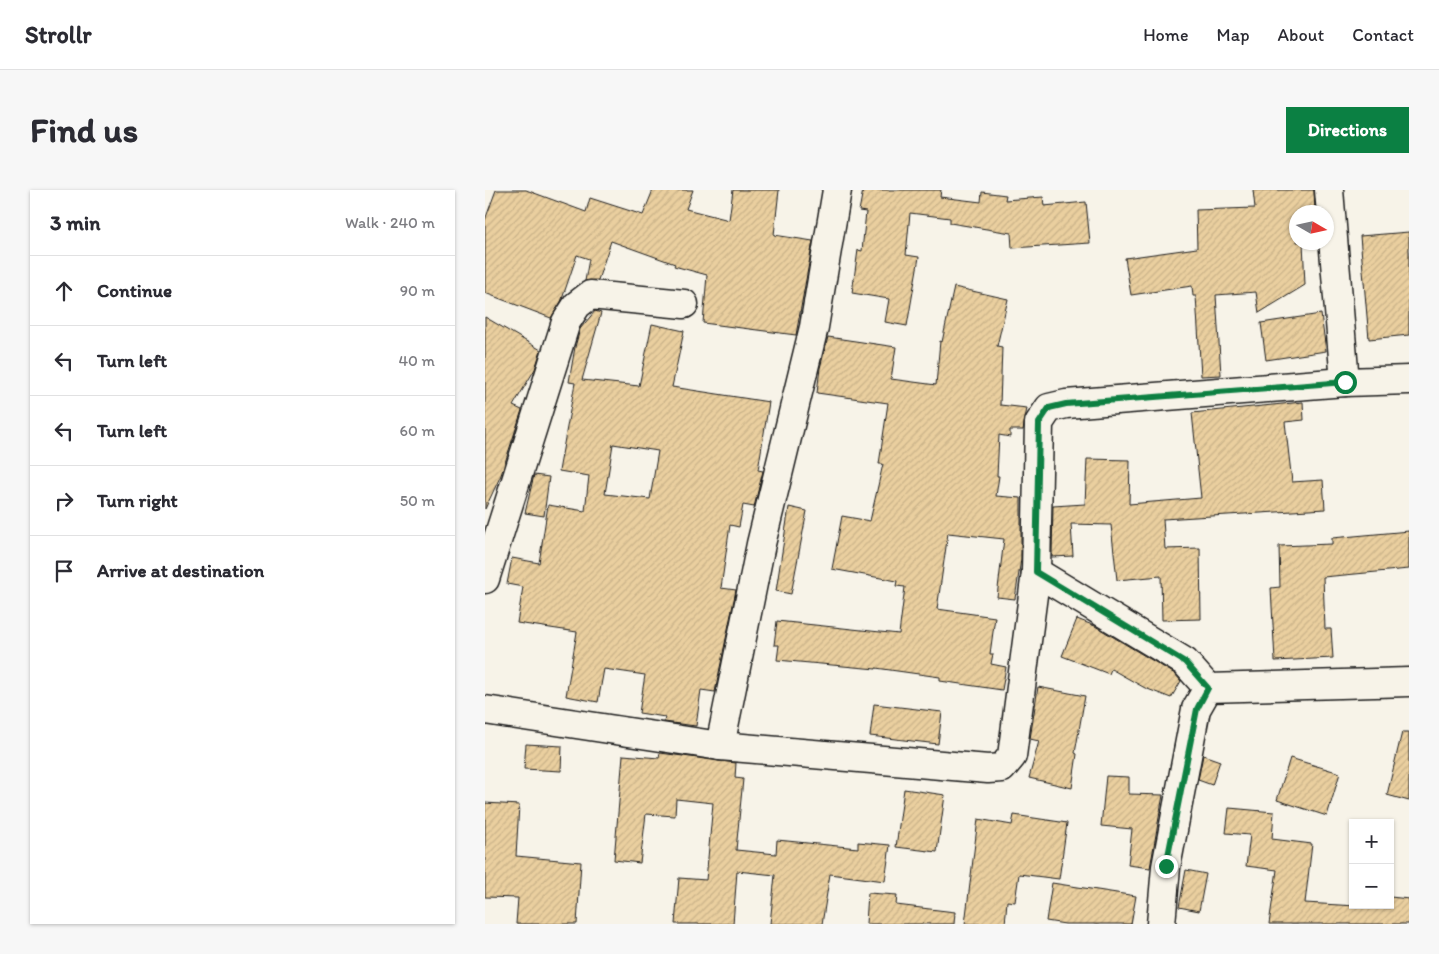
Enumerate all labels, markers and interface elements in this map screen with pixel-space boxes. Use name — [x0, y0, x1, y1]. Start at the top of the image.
text: Strollr — [25, 20, 91, 49]
text: Home — [1143, 24, 1189, 46]
text: Map — [1217, 24, 1250, 46]
text: About — [1278, 24, 1324, 46]
text: Contact — [1352, 24, 1414, 46]
button: Directions — [1286, 107, 1409, 153]
text: Find us — [30, 109, 138, 151]
north arrow — [1289, 205, 1334, 250]
text: 3 min — [50, 210, 100, 235]
text: Walk · 240 m — [345, 213, 435, 232]
icon: ahead — [50, 277, 78, 305]
text: Continue — [97, 279, 172, 302]
text: 90 m — [400, 281, 435, 300]
icon: left — [50, 347, 78, 375]
text: Turn left — [97, 349, 167, 372]
text: 40 m — [398, 351, 435, 370]
route start — [1334, 371, 1357, 394]
icon: left — [50, 417, 78, 445]
text: Turn left — [97, 419, 167, 442]
text: 60 m — [400, 421, 435, 440]
icon: right — [50, 487, 78, 515]
text: Turn right — [97, 489, 178, 512]
text: 50 m — [400, 491, 435, 510]
icon: arrive — [50, 557, 78, 585]
text: Arrive at destination — [97, 559, 264, 582]
map controls — [1349, 819, 1394, 909]
button: + — [1349, 819, 1394, 864]
route end — [1155, 855, 1178, 878]
button: − — [1349, 864, 1394, 909]

